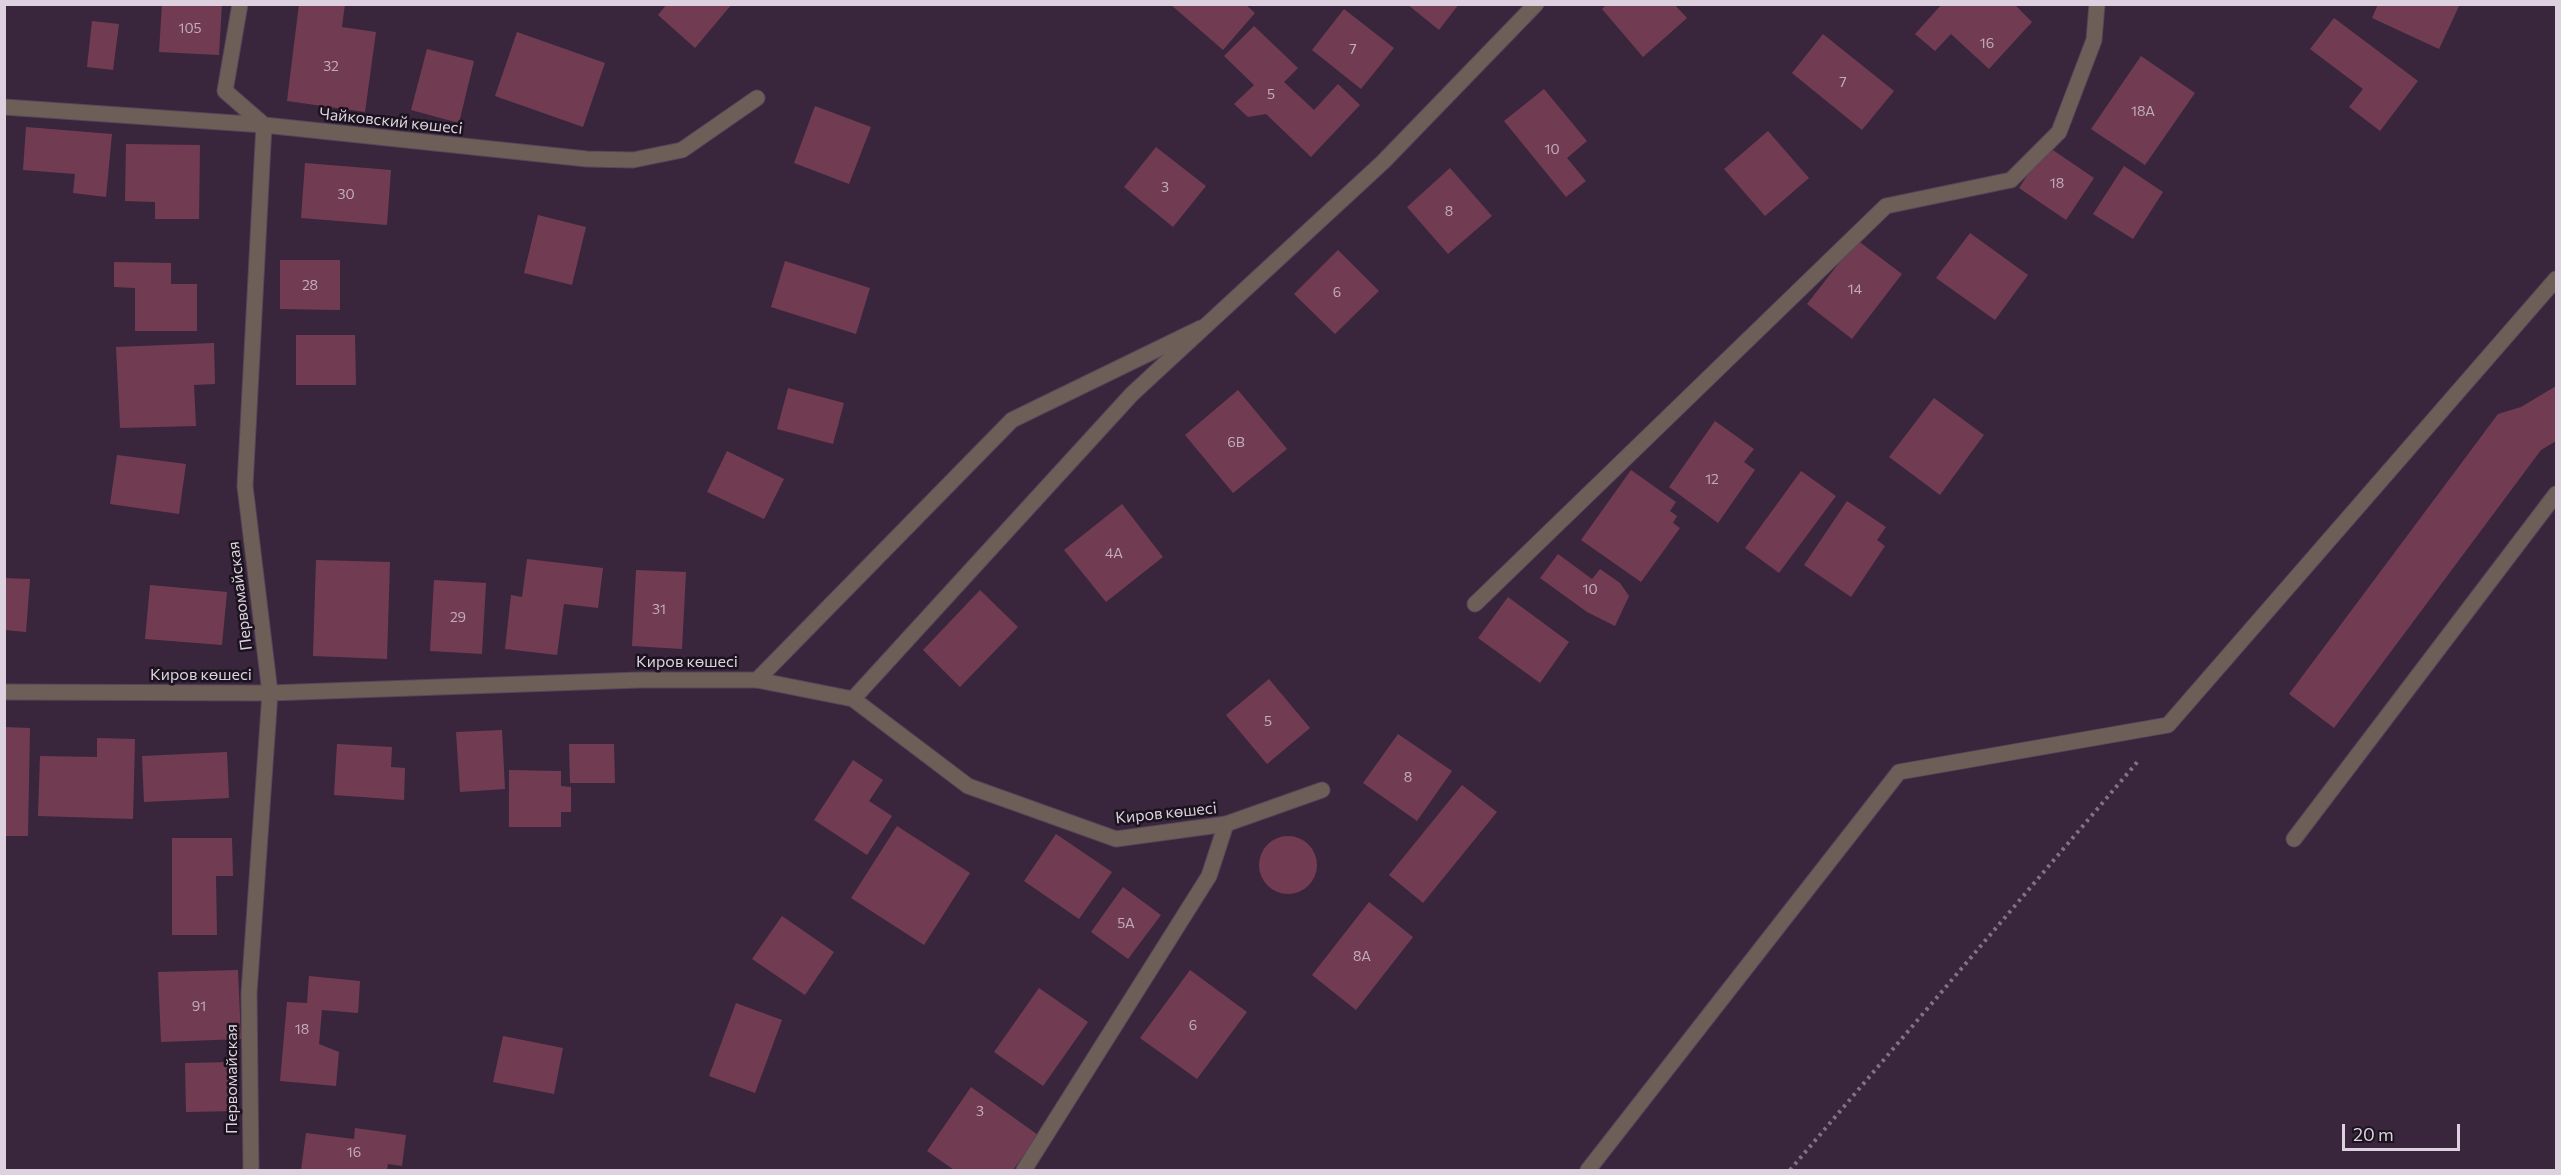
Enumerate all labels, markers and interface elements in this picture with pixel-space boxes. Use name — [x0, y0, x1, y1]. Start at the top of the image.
house number: 105 — [178, 20, 202, 36]
house number: 16 — [1980, 35, 1994, 51]
house number: 7 — [1349, 41, 1357, 57]
house number: 32 — [323, 58, 339, 74]
house number: 7 — [1839, 74, 1847, 90]
house number: 5 — [1267, 86, 1275, 102]
house number: 18A — [2131, 103, 2155, 119]
street label: Чайковский көшесі — [318, 104, 464, 138]
house number: 10 — [1544, 141, 1560, 157]
house number: 18 — [2050, 175, 2064, 191]
house number: 3 — [1161, 179, 1169, 195]
house number: 30 — [337, 186, 355, 202]
house number: 8 — [1445, 203, 1453, 219]
house number: 28 — [302, 277, 318, 293]
house number: 14 — [1848, 281, 1862, 297]
house number: 6 — [1333, 284, 1341, 300]
house number: 6B — [1227, 434, 1245, 450]
house number: 12 — [1705, 471, 1719, 487]
street label: Первомайская — [224, 540, 256, 652]
house number: 4A — [1105, 545, 1123, 561]
house number: 10 — [1582, 581, 1598, 597]
house number: 31 — [652, 601, 666, 617]
house number: 29 — [450, 609, 466, 625]
street label: Киров көшесі — [636, 652, 738, 672]
street label: Киров көшесі — [150, 665, 252, 685]
house number: 5 — [1264, 713, 1272, 729]
house number: 8 — [1404, 769, 1412, 785]
street label: Киров көшесі — [1114, 798, 1218, 828]
house number: 5A — [1117, 915, 1135, 931]
house number: 8A — [1353, 948, 1371, 964]
house number: 91 — [192, 998, 206, 1014]
house number: 6 — [1189, 1017, 1197, 1033]
house number: 18 — [295, 1021, 309, 1037]
street label: Первомайская — [222, 1024, 242, 1134]
house number: 3 — [976, 1103, 984, 1119]
scale bar — [2345, 1112, 2464, 1150]
text: 20 m — [2353, 1123, 2394, 1145]
house number: 16 — [347, 1144, 361, 1160]

